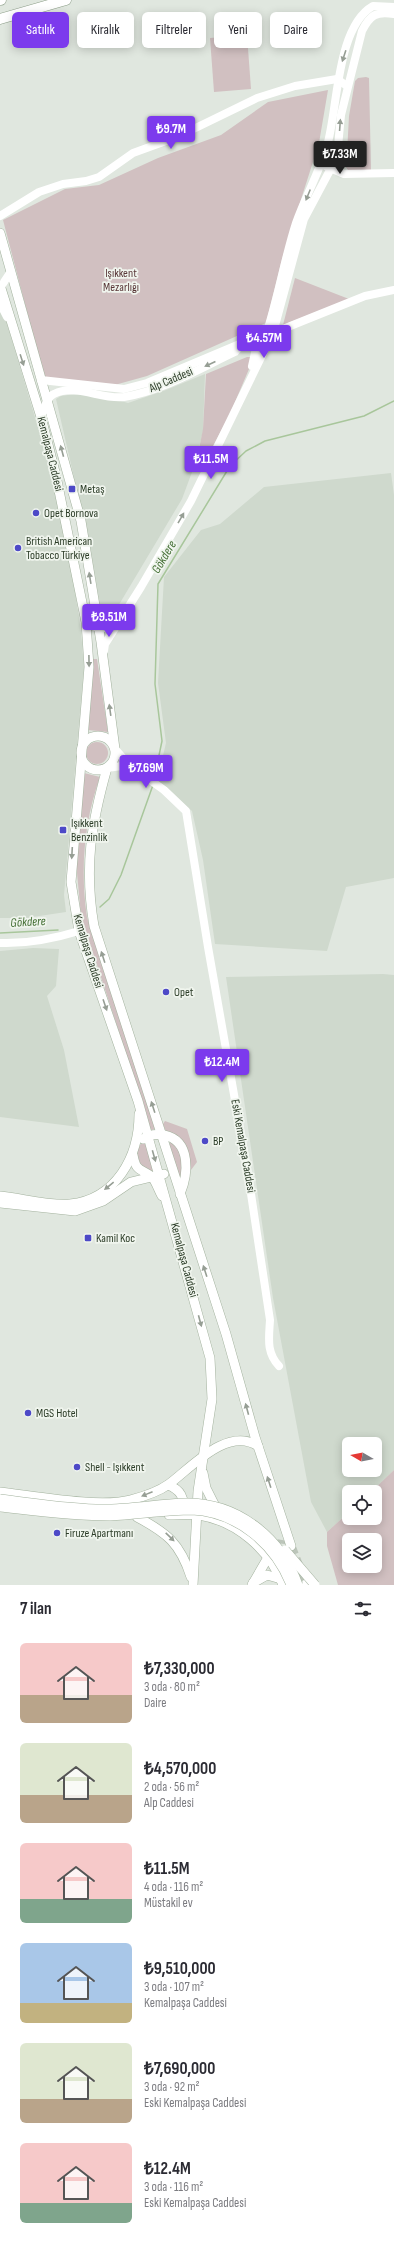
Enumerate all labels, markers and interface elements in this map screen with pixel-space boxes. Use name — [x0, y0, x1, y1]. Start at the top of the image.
chip: Satılık — [12, 12, 69, 48]
chip: Kiralık — [77, 12, 134, 48]
chip: Filtreler — [142, 12, 206, 48]
chip: Yeni — [214, 12, 262, 48]
chip: Daire — [270, 12, 322, 48]
one-way arrow — [341, 51, 347, 63]
pin: ₺9.7M — [143, 116, 199, 150]
one-way arrow — [337, 119, 344, 131]
text: ₺9.7M — [156, 121, 186, 137]
pin: ₺7.33M — [307, 141, 373, 175]
text: ₺7.33M — [323, 146, 357, 162]
one-way arrow — [304, 189, 310, 201]
park label: Işıkkent Mezarlığı — [103, 266, 139, 295]
pin: ₺4.57M — [231, 325, 297, 359]
text: ₺4.57M — [246, 330, 282, 346]
one-way arrow — [20, 355, 26, 367]
one-way arrow — [204, 361, 216, 367]
street label: Alp Caddesi — [146, 364, 195, 396]
street label: Kemalpaşa Caddesi — [33, 415, 67, 493]
one-way arrow — [59, 445, 65, 457]
pin: ₺11.5M — [178, 446, 244, 480]
text: ₺11.5M — [194, 451, 228, 467]
place label: Metaş — [80, 482, 104, 497]
marker: Metaş — [67, 484, 77, 494]
place label: Opet Bornova — [44, 506, 98, 521]
marker: Opet Bornova — [31, 508, 41, 518]
one-way arrow — [177, 513, 184, 524]
place label: British American Tobacco Türkiye — [26, 534, 92, 563]
water label: Gökdere — [148, 538, 180, 576]
marker: British American Tobacco Türkiye — [13, 543, 23, 553]
one-way arrow — [87, 572, 93, 584]
pin: ₺9.51M — [76, 604, 142, 638]
text: ₺9.51M — [91, 609, 127, 625]
one-way arrow — [86, 655, 92, 668]
one-way arrow — [107, 704, 113, 716]
pin: ₺7.69M — [113, 755, 179, 789]
text: ₺7.69M — [128, 760, 164, 776]
place label: Işıkkent Benzinlik — [71, 816, 108, 845]
marker: Işıkkent Benzinlik — [58, 825, 68, 835]
one-way arrow — [69, 847, 76, 859]
street label: Kemalpaşa Caddesi — [70, 912, 106, 990]
water label: Gökdere — [10, 913, 46, 931]
one-way arrow — [100, 951, 106, 963]
place label: Opet — [174, 985, 194, 1000]
marker: Opet — [161, 987, 171, 997]
one-way arrow — [102, 1000, 108, 1012]
pin: ₺12.4M — [189, 1049, 255, 1083]
text: ₺12.4M — [204, 1054, 240, 1070]
street label: Eski Kemalpaşa Caddesi — [227, 1098, 259, 1194]
one-way arrow — [149, 1101, 155, 1113]
place label: BP — [213, 1134, 223, 1149]
marker: BP — [200, 1136, 210, 1146]
one-way arrow — [151, 1150, 157, 1162]
one-way arrow — [103, 1182, 114, 1191]
street label: Kemalpaşa Caddesi — [167, 1221, 201, 1299]
place label: Kamil Koc — [96, 1231, 135, 1246]
marker: Kamil Koc — [83, 1233, 93, 1243]
one-way arrow — [202, 1265, 208, 1277]
one-way arrow — [198, 1315, 204, 1327]
one-way arrow — [244, 1403, 250, 1415]
place label: MGS Hotel — [36, 1406, 78, 1421]
marker: MGS Hotel — [23, 1408, 33, 1418]
north arrow — [342, 1437, 382, 1477]
map controls — [342, 1437, 382, 1573]
place label: Shell - Işıkkent — [85, 1460, 145, 1475]
marker: Shell - Işıkkent — [72, 1462, 82, 1472]
one-way arrow — [266, 1476, 272, 1488]
button: locate — [342, 1485, 382, 1525]
one-way arrow — [140, 1492, 152, 1498]
place label: Firuze Apartmanı — [65, 1526, 133, 1541]
marker: Firuze Apartmanı — [52, 1528, 62, 1538]
one-way arrow — [165, 1533, 175, 1542]
button: layers — [342, 1533, 382, 1573]
icon: filters — [352, 1598, 374, 1620]
text: 7 ilan — [20, 1599, 51, 1619]
icon: home — [52, 1659, 100, 1707]
text: ₺7,330,000 — [144, 1659, 215, 1679]
text: 3 oda · 80 m² — [144, 1679, 200, 1695]
text: Daire — [144, 1695, 166, 1711]
icon: home — [52, 1759, 100, 1807]
text: ₺4,570,000 — [144, 1759, 216, 1779]
text: 2 oda · 56 m² — [144, 1779, 199, 1795]
text: Alp Caddesi — [144, 1795, 194, 1811]
icon: home — [52, 1859, 100, 1907]
text: ₺11.5M — [144, 1859, 190, 1879]
text: 4 oda · 116 m² — [144, 1879, 203, 1895]
text: Müstakil ev — [144, 1895, 193, 1911]
icon: home — [52, 1959, 100, 2007]
text: ₺9,510,000 — [144, 1959, 216, 1979]
text: 3 oda · 107 m² — [144, 1979, 204, 1995]
text: Kemalpaşa Caddesi — [144, 1995, 227, 2011]
icon: home — [52, 2059, 100, 2107]
text: ₺7,690,000 — [144, 2059, 215, 2079]
text: 3 oda · 92 m² — [144, 2079, 200, 2095]
text: Eski Kemalpaşa Caddesi — [144, 2095, 246, 2111]
icon: home — [52, 2159, 100, 2207]
text: ₺12.4M — [144, 2159, 191, 2179]
text: 3 oda · 116 m² — [144, 2179, 203, 2195]
text: Eski Kemalpaşa Caddesi — [144, 2195, 246, 2211]

